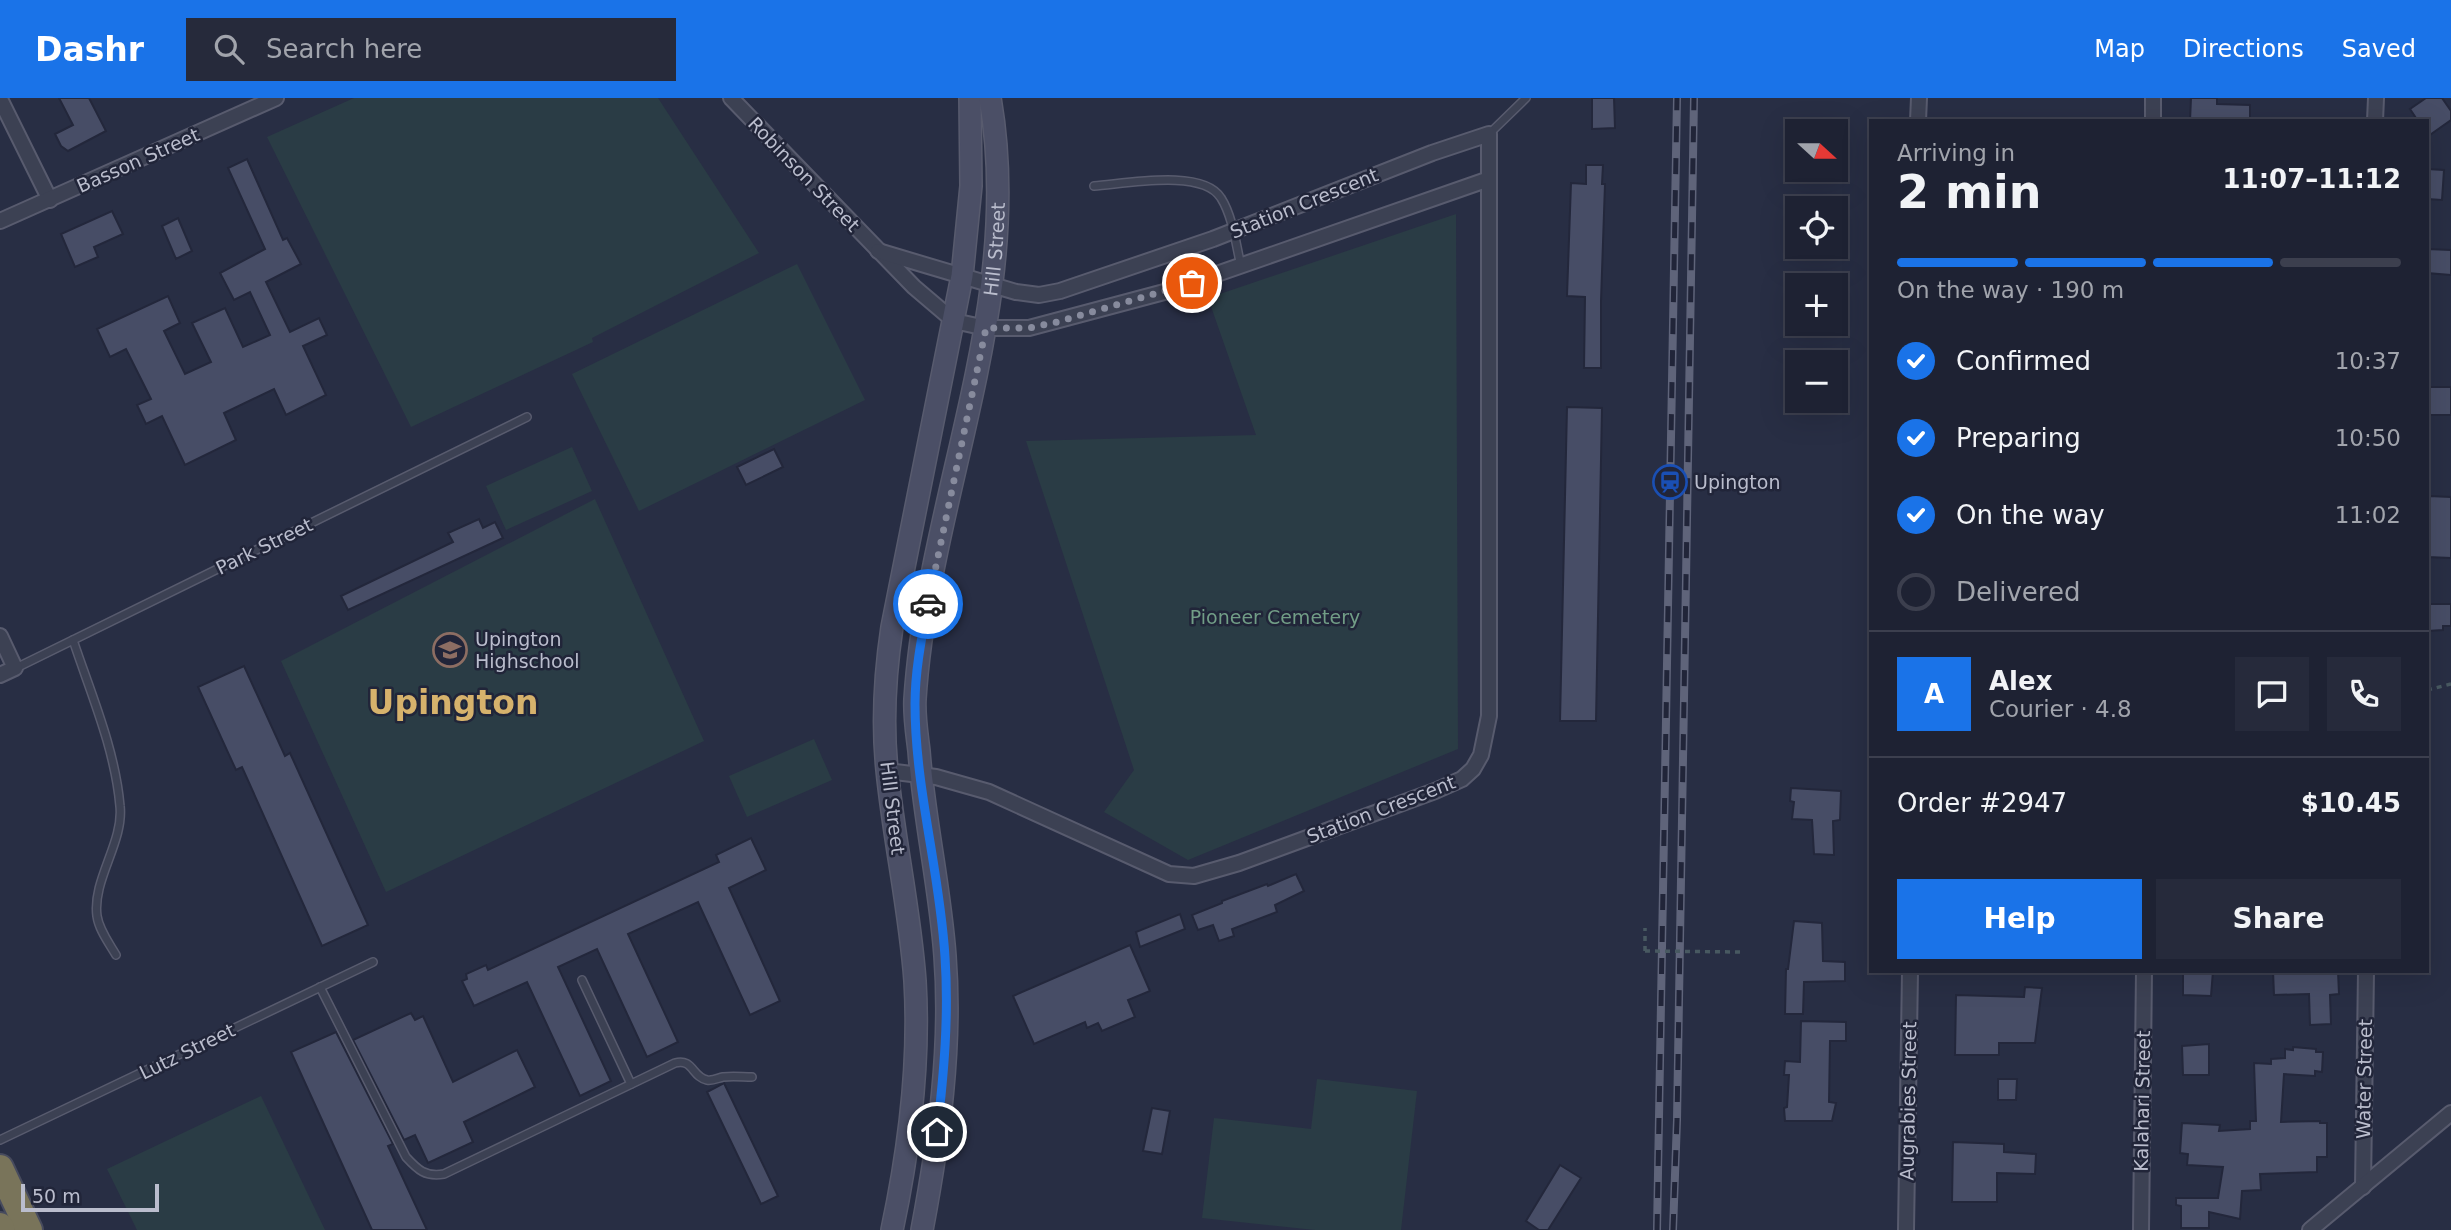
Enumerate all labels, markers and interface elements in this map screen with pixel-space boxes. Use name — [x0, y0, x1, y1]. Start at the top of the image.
search box — [186, 18, 676, 81]
text: Dashr — [35, 30, 144, 69]
icon: search — [210, 30, 248, 68]
text: Search here — [266, 34, 422, 64]
text: Map — [2094, 35, 2145, 63]
text: Directions — [2183, 35, 2304, 63]
text: Saved — [2342, 35, 2416, 63]
street label: Robinson Street — [744, 112, 864, 236]
north arrow — [1785, 119, 1848, 182]
map controls — [1785, 119, 1848, 413]
street label: Basson Street — [73, 123, 203, 197]
text: Arriving in — [1897, 140, 2015, 166]
street label: Station Crescent — [1227, 163, 1381, 243]
text: 11:07–11:12 — [2222, 164, 2401, 194]
text: 2 min — [1897, 165, 2041, 219]
button: locate — [1785, 196, 1848, 259]
street label: Hill Street — [979, 202, 1009, 297]
pin — [1162, 253, 1222, 313]
icon: bag — [1173, 264, 1211, 302]
button: + — [1785, 273, 1848, 336]
text: On the way · 190 m — [1897, 277, 2124, 303]
icon: check — [1897, 342, 1935, 380]
text: Confirmed — [1956, 346, 2091, 376]
text: 10:37 — [2335, 348, 2401, 374]
button: − — [1785, 350, 1848, 413]
icon: check — [1897, 419, 1935, 457]
text: Preparing — [1956, 423, 2081, 453]
text: 10:50 — [2335, 425, 2401, 451]
station icon: Upington — [1651, 463, 1689, 501]
place label: Upington — [1694, 471, 1780, 493]
icon: check — [1897, 496, 1935, 534]
text: On the way — [1956, 500, 2105, 530]
text: 11:02 — [2335, 502, 2401, 528]
street label: Park Street — [212, 513, 316, 579]
courier — [893, 569, 963, 639]
text: Delivered — [1956, 577, 2080, 607]
icon: car — [909, 585, 947, 623]
park label: Pioneer Cemetery — [1190, 606, 1360, 628]
place label: Upington Highschool — [475, 628, 580, 672]
school or university icon: Upington Highschool — [431, 631, 469, 669]
button: chat — [2235, 657, 2309, 731]
button: phone — [2327, 657, 2401, 731]
text: Alex — [1989, 666, 2052, 696]
text: A — [1924, 679, 1944, 709]
district label: Upington — [368, 683, 538, 722]
text: Courier · 4.8 — [1989, 696, 2132, 722]
street label: Hill Street — [876, 760, 910, 856]
street label: Station Crescent — [1304, 771, 1458, 847]
text: Order #2947 — [1897, 788, 2067, 818]
text: $10.45 — [2301, 788, 2401, 818]
button: Help — [1897, 879, 2142, 959]
button: Share — [2156, 879, 2401, 959]
street label: Lutz Street — [136, 1018, 238, 1084]
street label: Water Street — [2352, 1019, 2376, 1139]
street label: Augrabies Street — [1896, 1021, 1920, 1181]
street label: Kalahari Street — [2130, 1030, 2154, 1172]
pin — [907, 1102, 967, 1162]
icon: home — [918, 1113, 956, 1151]
scale bar — [21, 1181, 159, 1213]
text: 50 m — [32, 1185, 81, 1207]

